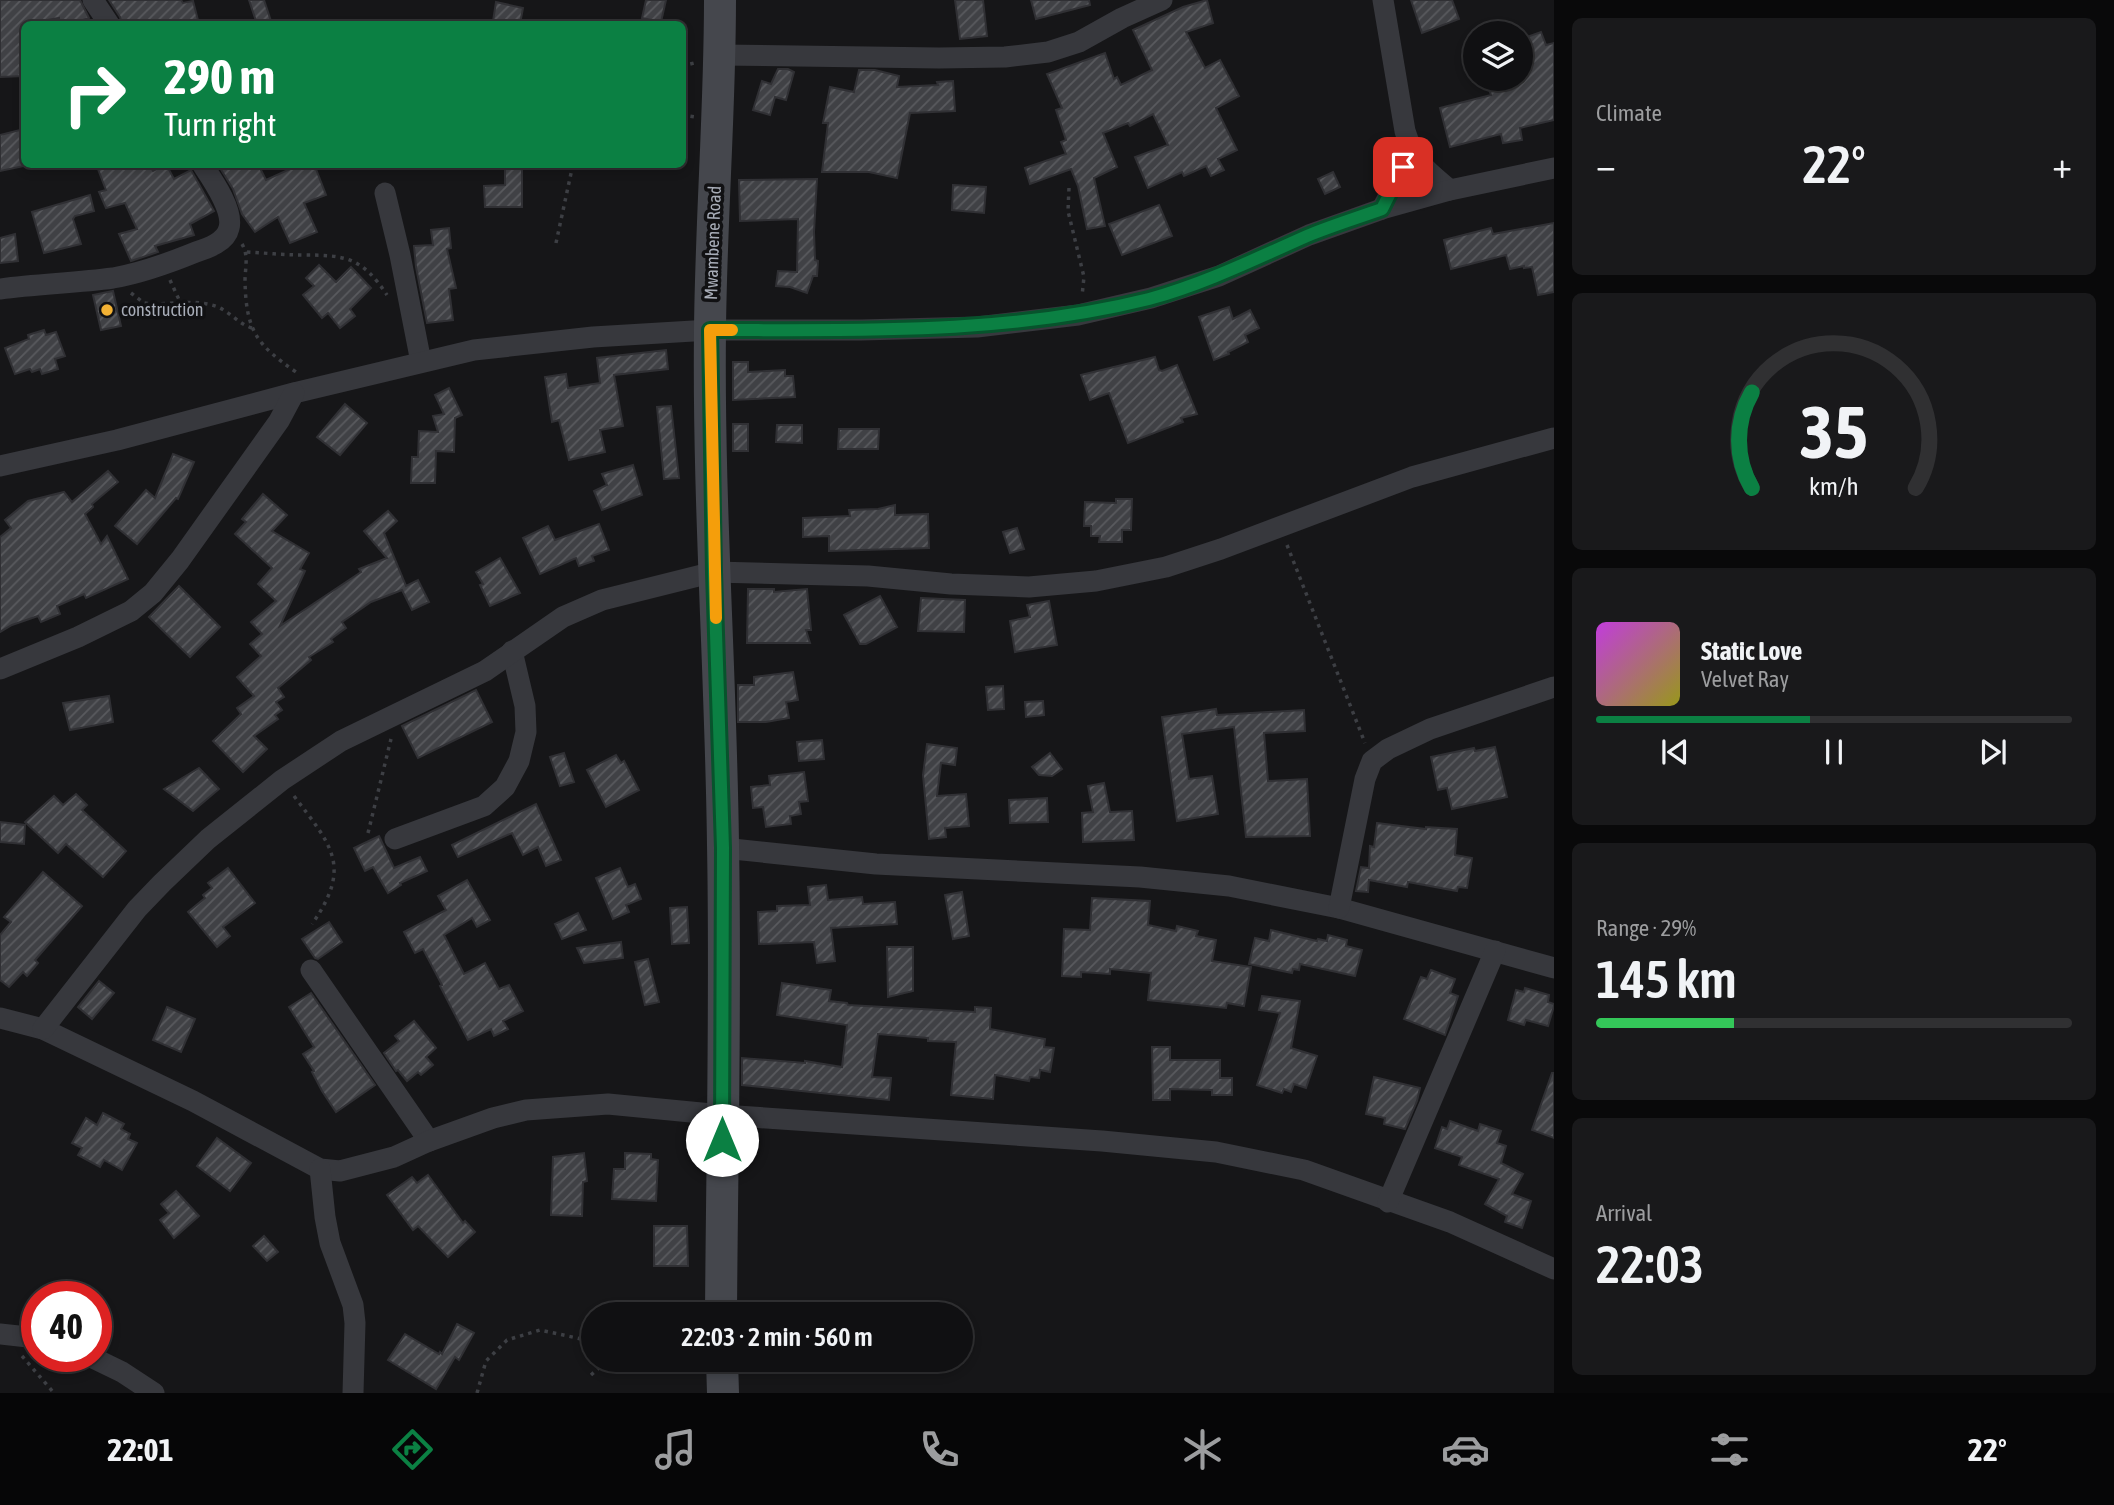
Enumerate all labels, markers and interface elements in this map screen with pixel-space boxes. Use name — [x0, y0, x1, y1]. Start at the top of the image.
map controls — [1463, 21, 1533, 91]
button: layers — [1463, 21, 1533, 91]
text: 290 m — [164, 48, 275, 104]
icon: right — [49, 49, 140, 140]
text: Climate — [1596, 100, 1662, 126]
text: Turn right — [164, 106, 277, 143]
text: 22° — [1802, 134, 1866, 194]
pin — [1373, 137, 1433, 197]
text: − — [1596, 143, 1616, 186]
text: + — [2052, 143, 2072, 186]
icon: arrive — [1384, 148, 1422, 186]
street label: Mwambene Road — [700, 185, 725, 301]
place label: construction — [121, 299, 204, 320]
marker: construction — [99, 302, 115, 318]
text: 35 — [1800, 390, 1868, 473]
text: km/h — [1809, 471, 1859, 499]
text: Static Love — [1701, 636, 1802, 666]
text: Velvet Ray — [1701, 666, 1789, 692]
icon: previous — [1656, 733, 1694, 771]
icon: pause — [1815, 733, 1853, 771]
icon: next — [1974, 733, 2012, 771]
text: Range · 29% — [1596, 915, 1696, 941]
text: 145 km — [1596, 949, 1737, 1009]
position arrow — [685, 1103, 759, 1177]
text: Arrival — [1596, 1200, 1652, 1226]
text: 22:03 — [1596, 1234, 1704, 1294]
speed limit sign: 40 — [21, 1281, 112, 1372]
text: 22:03 · 2 min · 560 m — [681, 1322, 873, 1352]
icon: directions — [388, 1425, 437, 1474]
icon: music — [651, 1425, 700, 1474]
icon: phone — [915, 1425, 964, 1474]
icon: climate — [1178, 1425, 1227, 1474]
icon: car — [1441, 1425, 1490, 1474]
icon: filters — [1705, 1425, 1754, 1474]
text: 22:01 — [107, 1431, 174, 1468]
text: 22° — [1968, 1431, 2007, 1468]

